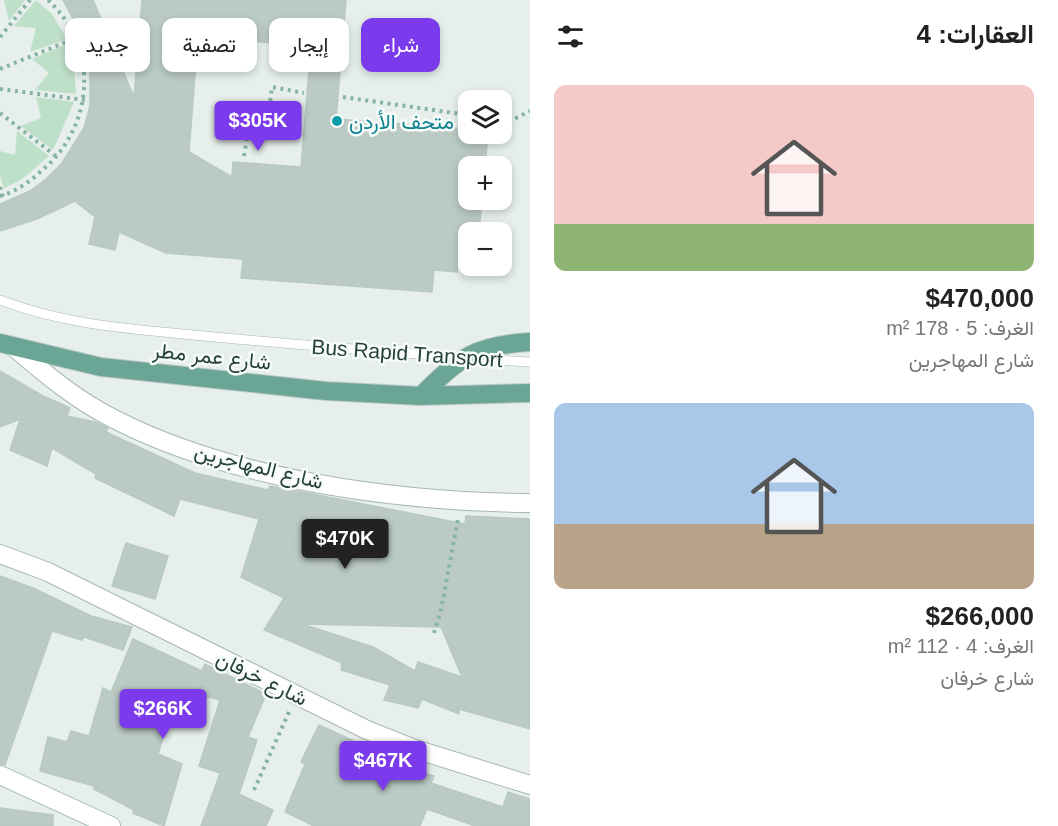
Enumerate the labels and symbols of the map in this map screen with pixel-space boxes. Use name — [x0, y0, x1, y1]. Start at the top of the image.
pin: $305K — [216, 101, 300, 152]
place label: متحف الأردن — [349, 110, 454, 135]
marker: متحف الأردن — [330, 114, 344, 128]
street label: Bus Rapid Transport — [311, 335, 503, 371]
street label: شارع عمر مطر — [151, 338, 272, 377]
street label: شارع المهاجرين — [192, 439, 326, 496]
pin: $470K — [303, 519, 387, 570]
street label: شارع خرفان — [212, 646, 311, 713]
pin: $266K — [121, 689, 205, 740]
pin: $467K — [341, 741, 425, 792]

